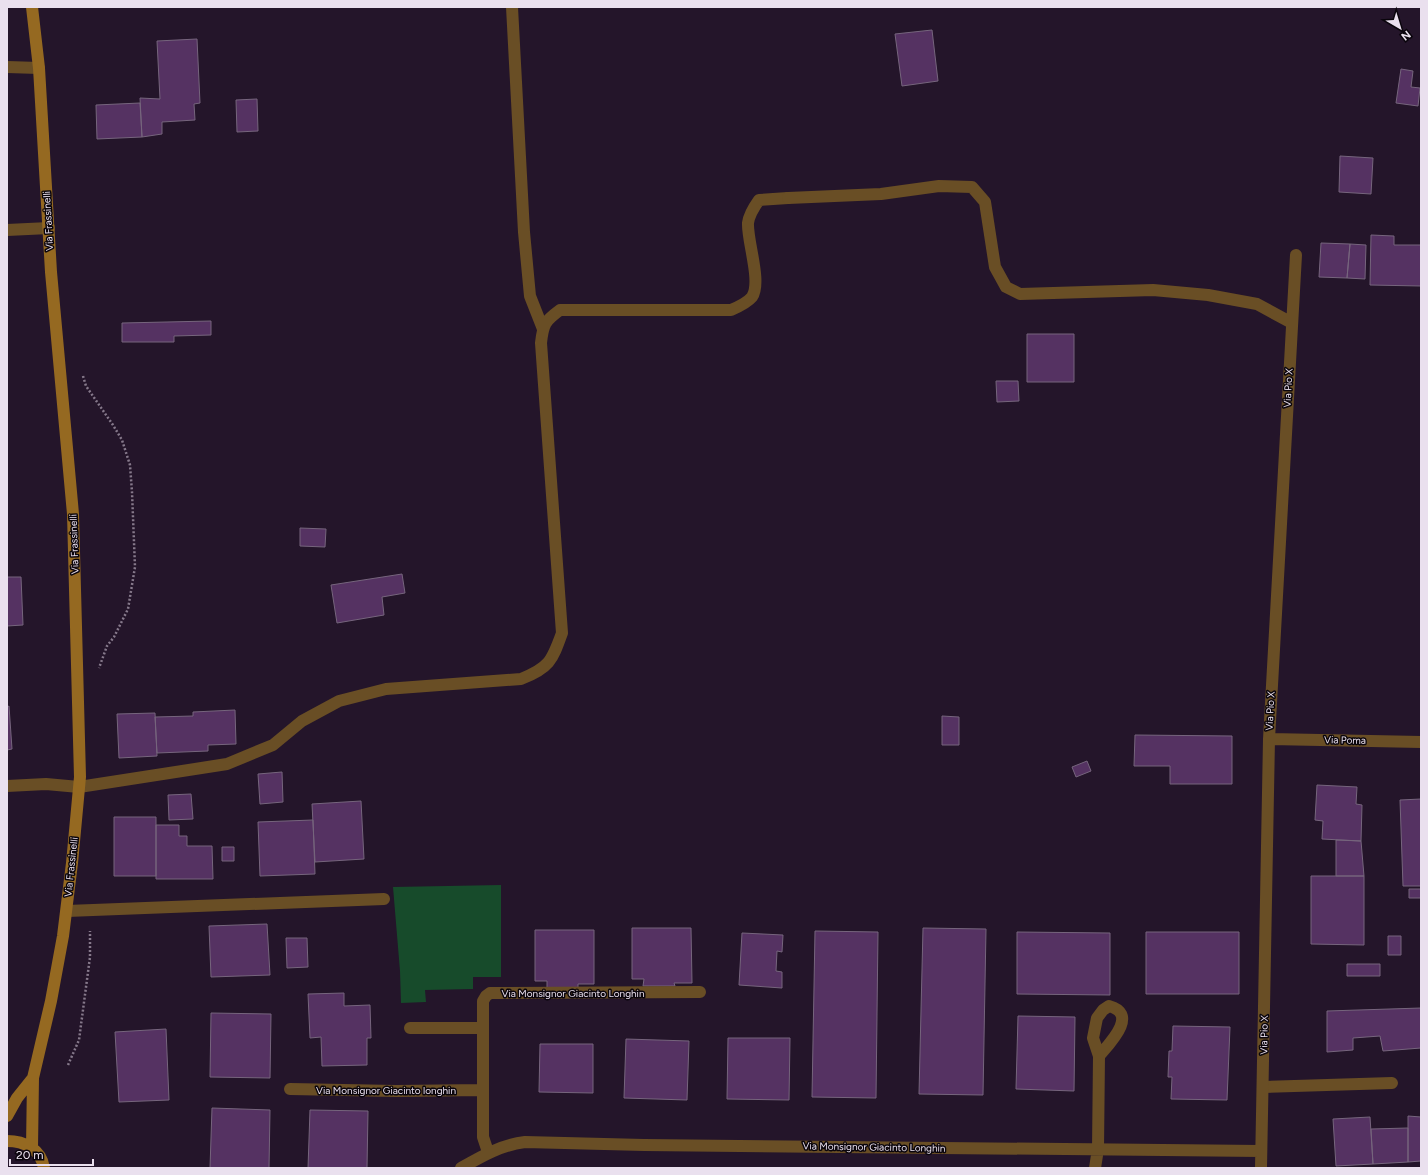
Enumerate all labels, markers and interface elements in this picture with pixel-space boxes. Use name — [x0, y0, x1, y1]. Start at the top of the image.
north arrow — [1380, 8, 1420, 48]
text: N — [1398, 28, 1413, 43]
street label: Via Frassinelli — [40, 191, 56, 251]
street label: Via Pio X — [1280, 367, 1296, 408]
street label: Via Frassinelli — [66, 514, 82, 574]
street label: Via Pio X — [1262, 690, 1278, 731]
street label: Via Poma — [1324, 733, 1366, 747]
street label: Via Frassinelli — [61, 836, 81, 898]
street label: Via Monsignor Giacinto Longhin — [501, 987, 645, 1000]
street label: Via Pio X — [1257, 1014, 1271, 1055]
street label: Via Monsignor Giacinto longhin — [316, 1084, 456, 1097]
street label: Via Monsignor Giacinto Longhin — [802, 1139, 946, 1155]
scale bar — [10, 1141, 93, 1167]
text: 20 m — [16, 1148, 44, 1162]

